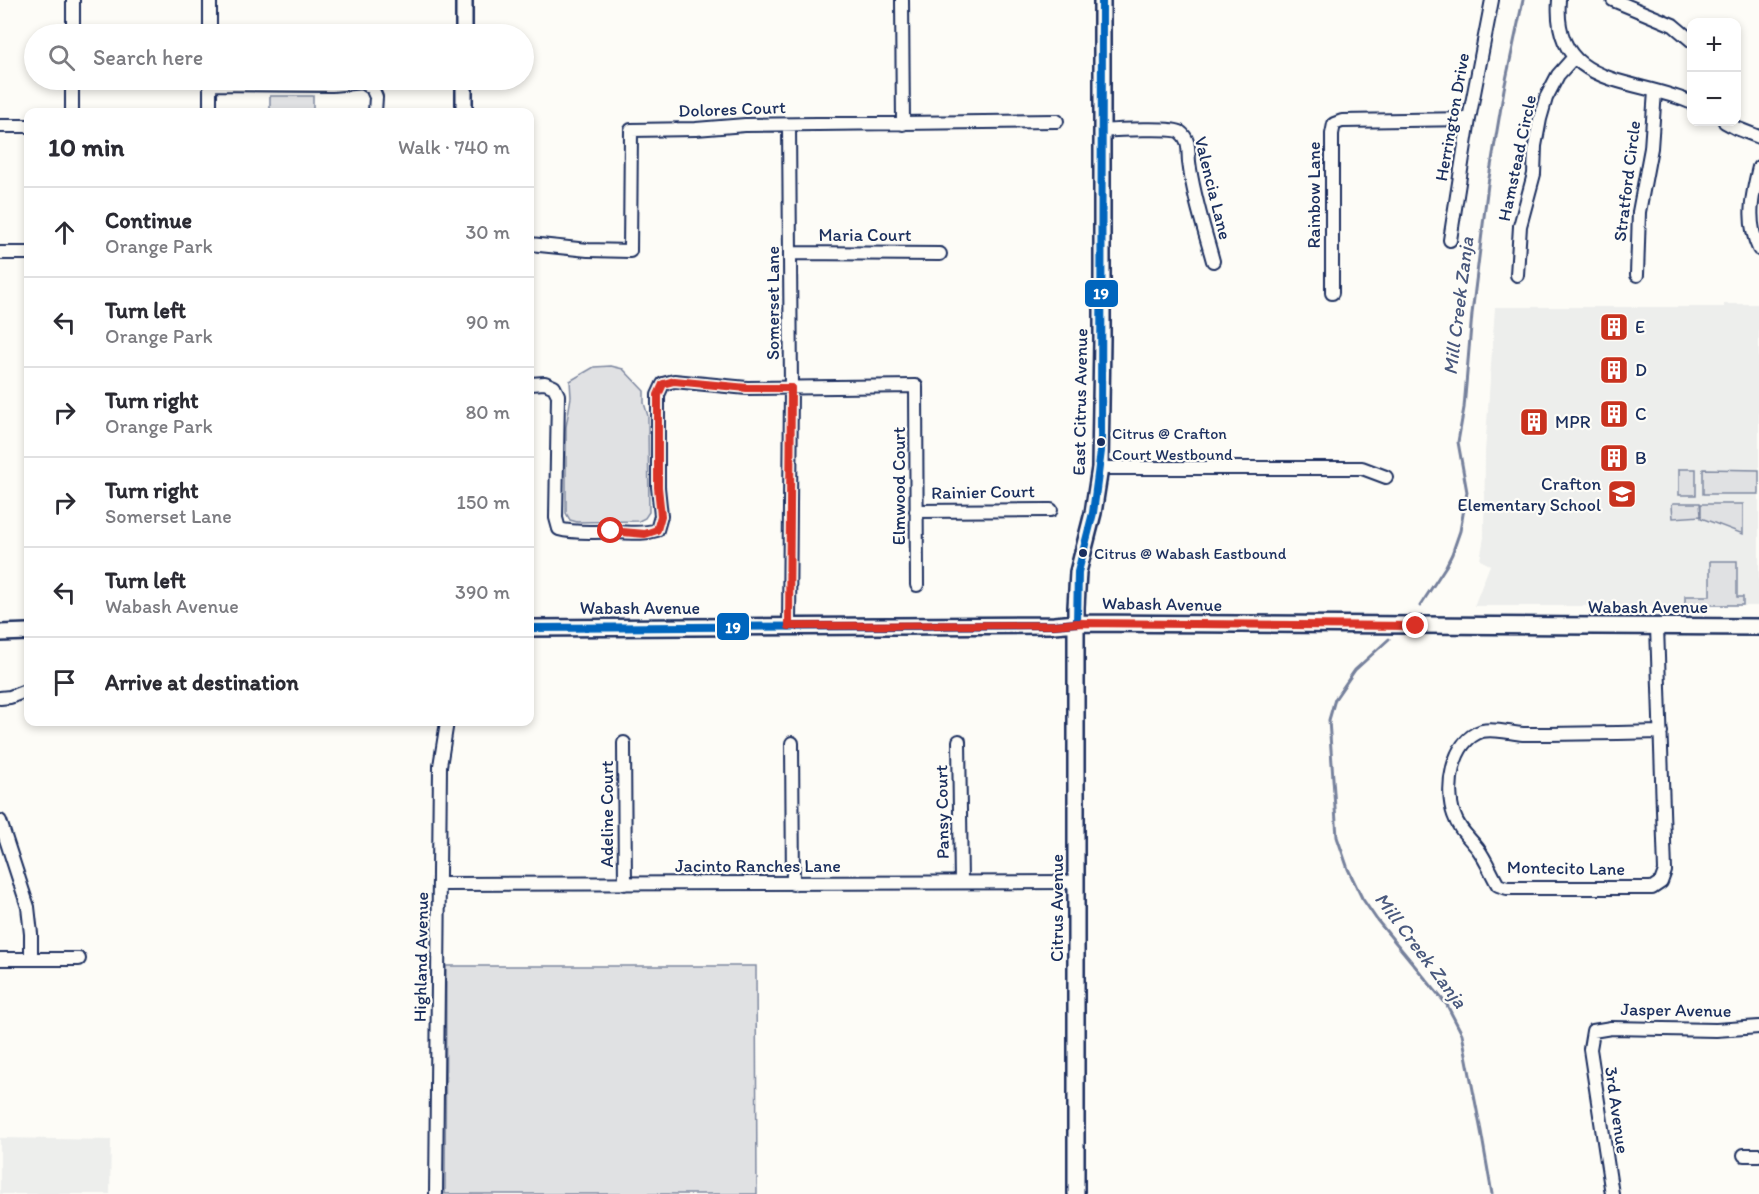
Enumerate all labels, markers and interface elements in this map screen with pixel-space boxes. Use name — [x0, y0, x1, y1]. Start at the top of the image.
map controls — [1687, 18, 1741, 126]
button: + — [1687, 18, 1741, 72]
search box — [24, 24, 534, 90]
icon: search — [45, 41, 78, 74]
text: Search here — [93, 44, 203, 71]
street label: Herrington Drive — [1430, 51, 1474, 183]
button: − — [1687, 72, 1741, 126]
street label: Hamstead Circle — [1493, 93, 1541, 223]
street label: Dolores Court — [678, 96, 786, 122]
street label: Stratford Circle — [1609, 119, 1645, 243]
text: 10 min — [48, 131, 124, 163]
street label: Valencia Lane — [1190, 134, 1236, 242]
text: Walk · 740 m — [398, 135, 510, 159]
street label: Rainbow Lane — [1303, 141, 1325, 249]
text: Continue — [105, 207, 192, 234]
icon: ahead — [48, 216, 81, 249]
text: 30 m — [465, 220, 510, 244]
street label: Maria Court — [818, 224, 912, 246]
text: Orange Park — [105, 234, 213, 258]
water label: Mill Creek Zanja — [1438, 235, 1479, 376]
street label: Somerset Lane — [762, 246, 784, 360]
line badge: 19 — [1084, 279, 1119, 308]
text: 19 — [1093, 284, 1109, 303]
text: Turn left — [105, 297, 186, 324]
icon: left — [48, 306, 81, 339]
text: 90 m — [466, 310, 510, 334]
building icon: E — [1598, 311, 1630, 343]
place label: E — [1635, 316, 1645, 338]
text: Orange Park — [105, 324, 213, 348]
street label: East Citrus Avenue — [1068, 328, 1092, 476]
building icon: D — [1598, 354, 1630, 386]
place label: D — [1635, 359, 1647, 381]
text: Turn right — [105, 387, 199, 414]
icon: right — [48, 396, 81, 429]
building icon: C — [1598, 398, 1630, 430]
text: 80 m — [465, 400, 510, 424]
place label: C — [1635, 403, 1647, 425]
building icon: MPR — [1518, 406, 1550, 438]
place label: MPR — [1555, 411, 1591, 433]
text: Orange Park — [105, 414, 213, 438]
place label: Citrus @ Crafton Court Westbound — [1112, 424, 1233, 464]
street label: Elmwood Court — [888, 427, 910, 545]
marker: Citrus @ Crafton Court Westbound — [1095, 436, 1107, 448]
building icon: B — [1598, 442, 1630, 474]
place label: B — [1635, 447, 1647, 469]
place label: Crafton Elementary School — [1457, 473, 1601, 516]
text: Turn right — [105, 477, 199, 504]
school or university icon: Crafton Elementary School — [1606, 478, 1638, 510]
street label: Rainier Court — [931, 480, 1035, 504]
icon: right — [48, 486, 81, 519]
text: 150 m — [457, 490, 510, 514]
text: Somerset Lane — [105, 504, 232, 528]
route start — [597, 517, 623, 543]
place label: Citrus @ Wabash Eastbound — [1094, 544, 1287, 563]
marker: Citrus @ Wabash Eastbound — [1077, 547, 1089, 559]
text: Turn left — [105, 567, 186, 594]
icon: left — [48, 576, 81, 609]
text: 390 m — [455, 580, 510, 604]
street label: Wabash Avenue — [1102, 592, 1222, 616]
text: Wabash Avenue — [105, 594, 239, 618]
street label: Wabash Avenue — [1588, 596, 1708, 618]
street label: Wabash Avenue — [580, 597, 700, 619]
line badge: 19 — [716, 612, 750, 641]
route end — [1402, 612, 1428, 638]
text: 19 — [725, 618, 741, 637]
icon: arrive — [48, 666, 81, 699]
text: Arrive at destination — [105, 669, 299, 696]
street label: Adeline Court — [596, 760, 618, 868]
street label: Pansy Court — [930, 764, 954, 859]
street label: Citrus Avenue — [1046, 854, 1068, 962]
street label: Jacinto Ranches Lane — [675, 855, 841, 877]
street label: Montecito Lane — [1507, 856, 1625, 880]
water label: Mill Creek Zanja — [1370, 887, 1473, 1014]
street label: Highland Avenue — [409, 892, 433, 1022]
street label: Jasper Avenue — [1620, 998, 1732, 1022]
street label: 3rd Avenue — [1600, 1065, 1634, 1155]

